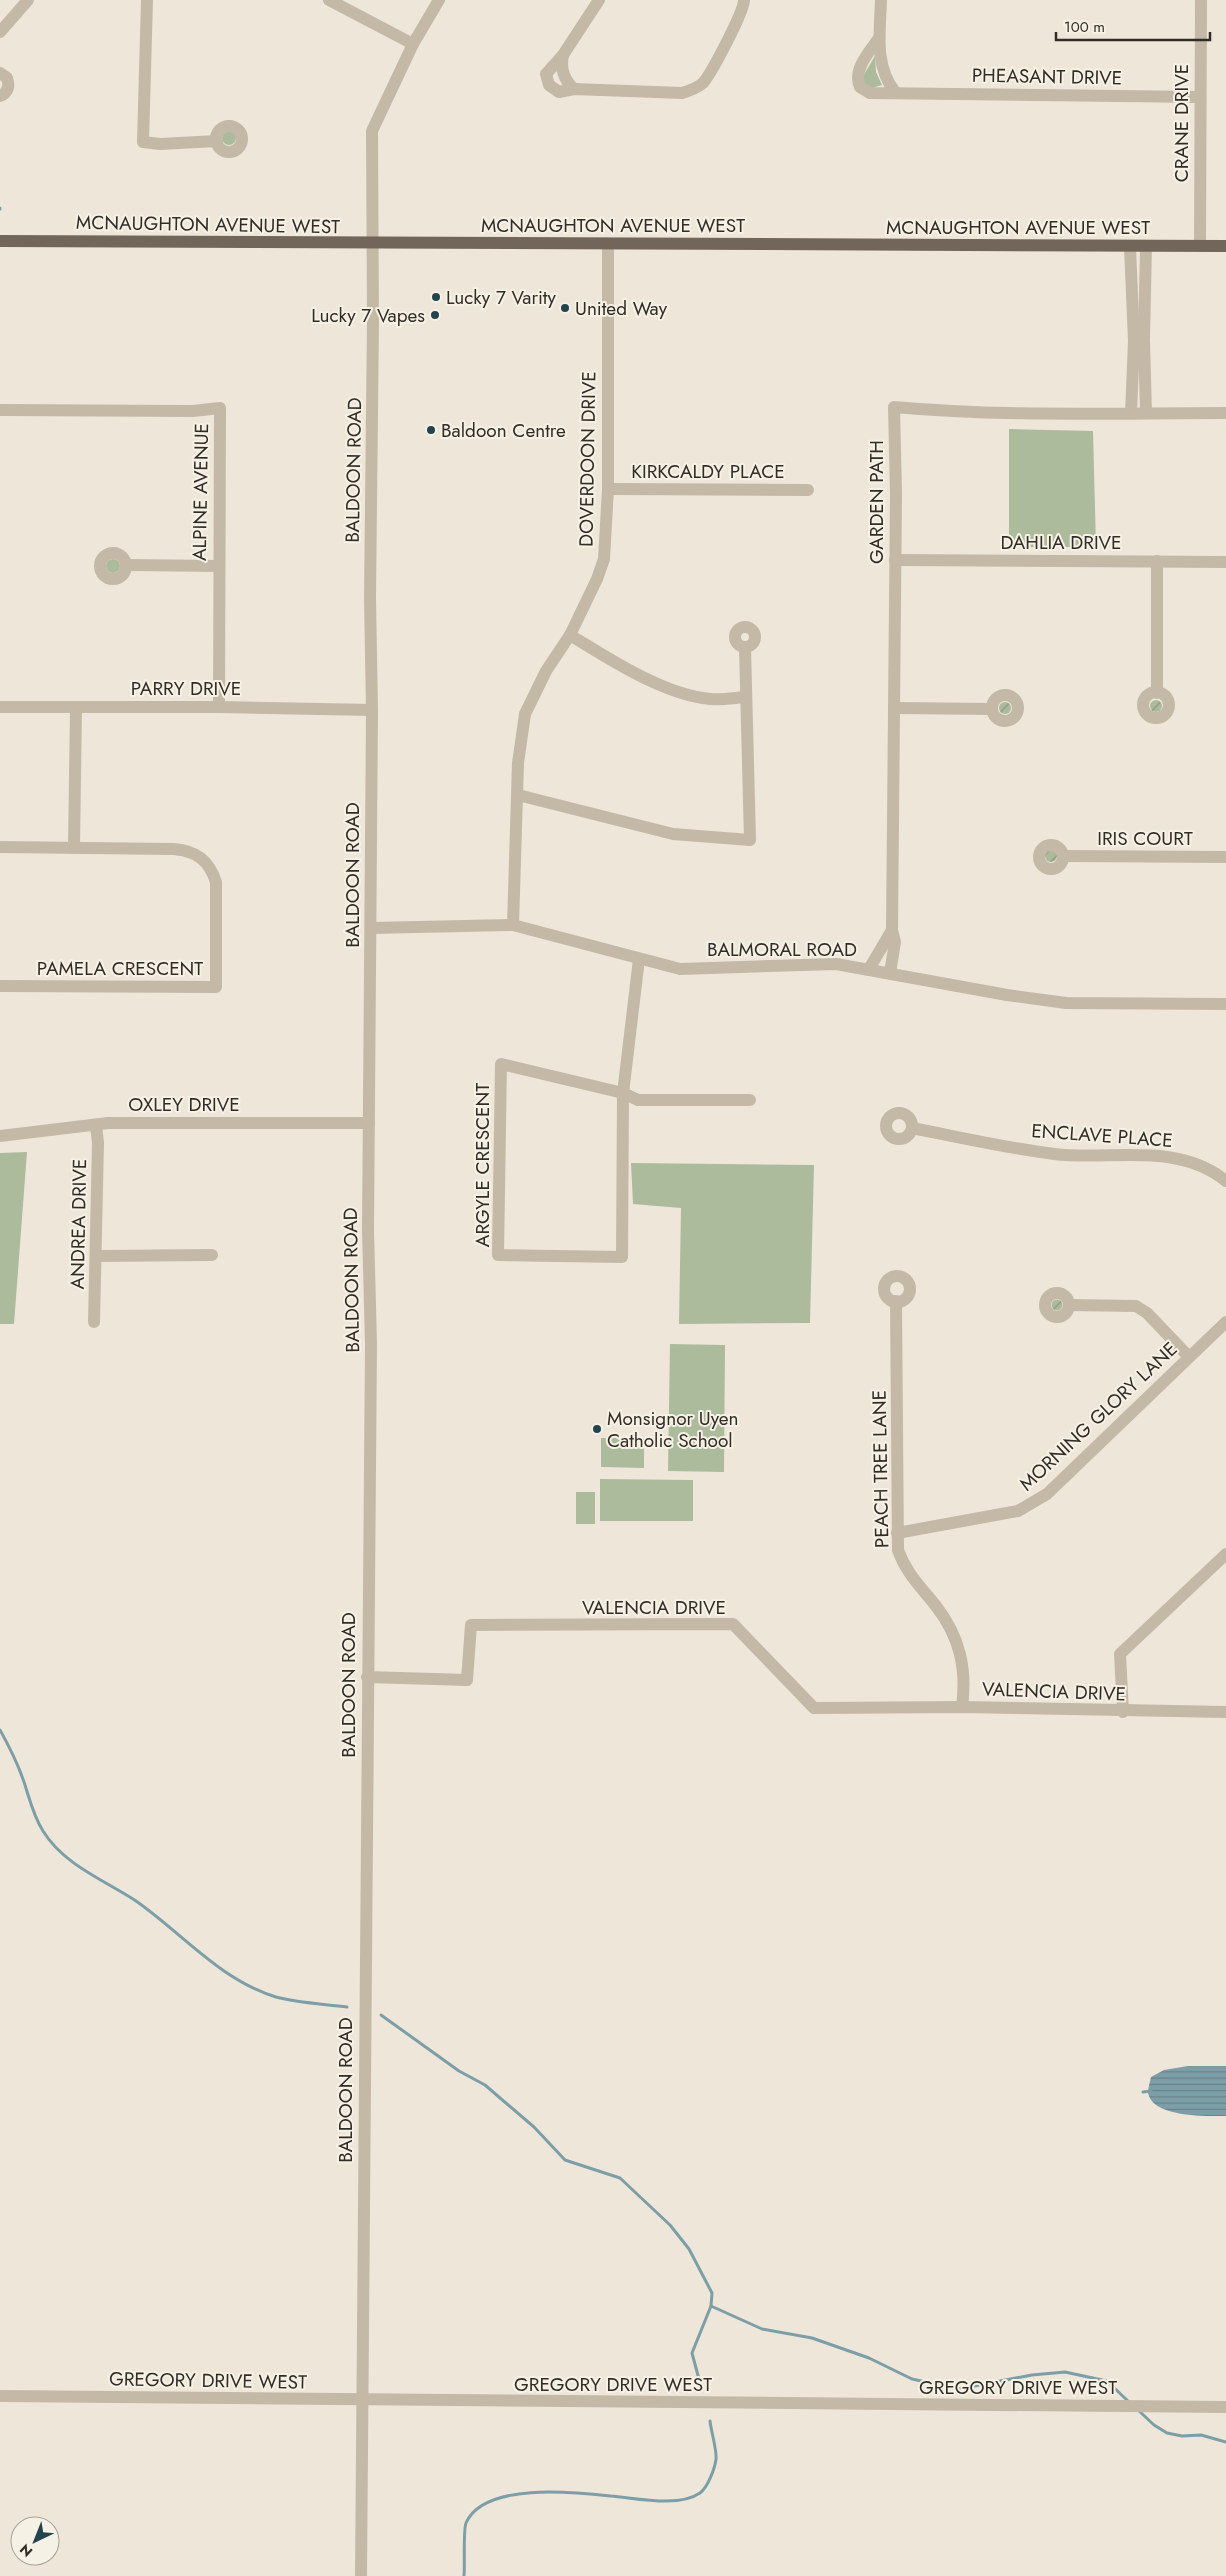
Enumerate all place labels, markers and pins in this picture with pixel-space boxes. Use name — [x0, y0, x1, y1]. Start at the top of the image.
place label: Lucky 7 Varity — [446, 284, 556, 311]
marker: Lucky 7 Varity — [430, 291, 442, 303]
place label: United Way — [575, 295, 668, 322]
place label: Lucky 7 Vapes — [311, 302, 425, 329]
marker: United Way — [559, 302, 571, 314]
marker: Lucky 7 Vapes — [429, 309, 441, 321]
place label: Baldoon Centre — [441, 417, 566, 444]
marker: Baldoon Centre — [425, 424, 437, 436]
place label: Monsignor Uyen Catholic School — [607, 1405, 738, 1454]
marker: Monsignor Uyen Catholic School — [591, 1423, 603, 1435]

